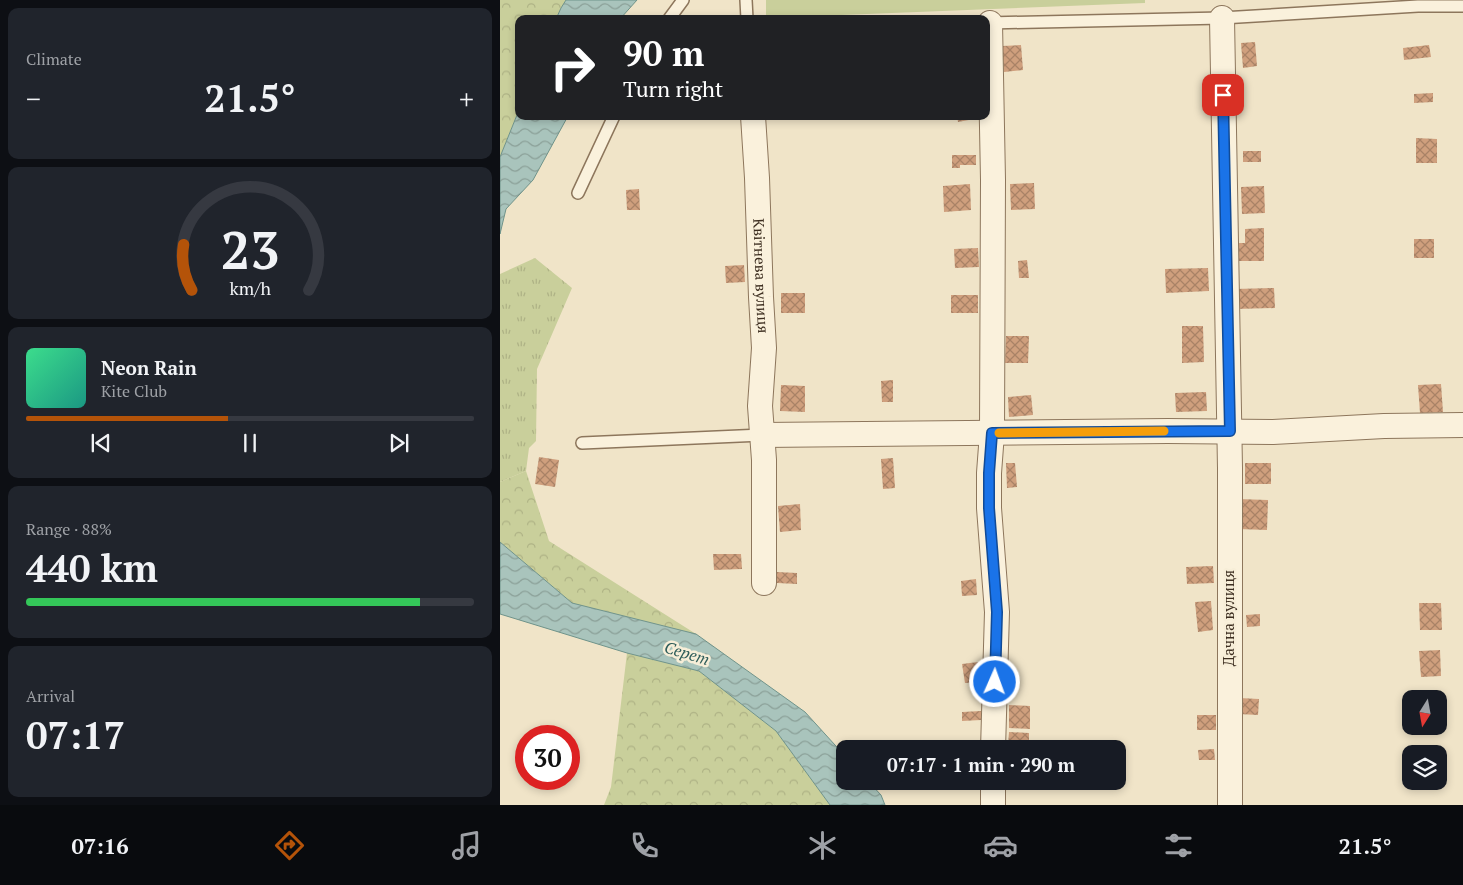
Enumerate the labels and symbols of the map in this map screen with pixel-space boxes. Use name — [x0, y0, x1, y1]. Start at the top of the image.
pin — [1202, 74, 1244, 116]
street label: Квітнева вулиця — [749, 218, 774, 334]
street label: Дачна вулиця — [1218, 570, 1238, 666]
water label: Серет — [662, 636, 712, 670]
position arrow — [968, 655, 1020, 707]
north arrow — [1402, 690, 1448, 735]
speed limit sign: 30 — [515, 725, 580, 790]

